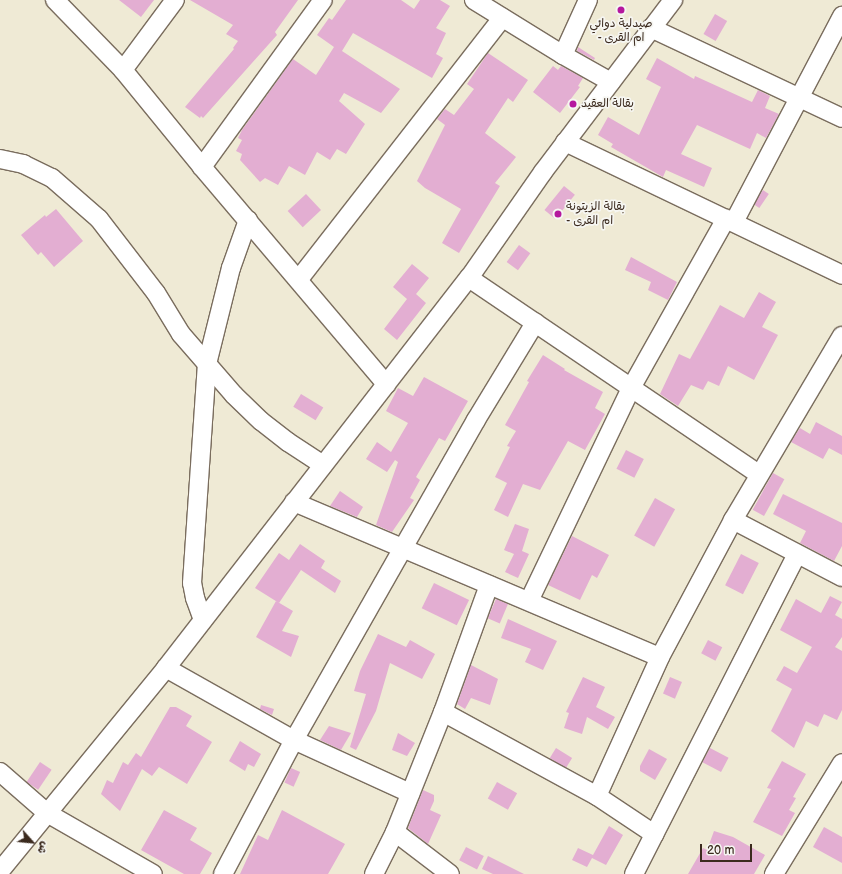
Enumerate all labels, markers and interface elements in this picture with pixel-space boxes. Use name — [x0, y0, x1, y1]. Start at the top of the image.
marker: صيدلية دوائي - ام القرى — [616, 5, 626, 15]
place label: صيدلية دوائي - ام القرى — [589, 17, 653, 45]
place label: بقالة العقيد — [581, 97, 634, 111]
marker: بقالة العقيد — [568, 99, 578, 109]
place label: بقالة الزيتونة - ام القرى — [566, 200, 625, 228]
marker: بقالة الزيتونة - ام القرى — [553, 209, 563, 219]
north arrow — [12, 822, 52, 862]
scale bar — [702, 836, 754, 862]
text: ش — [35, 839, 52, 856]
text: 20 m — [707, 843, 734, 858]

